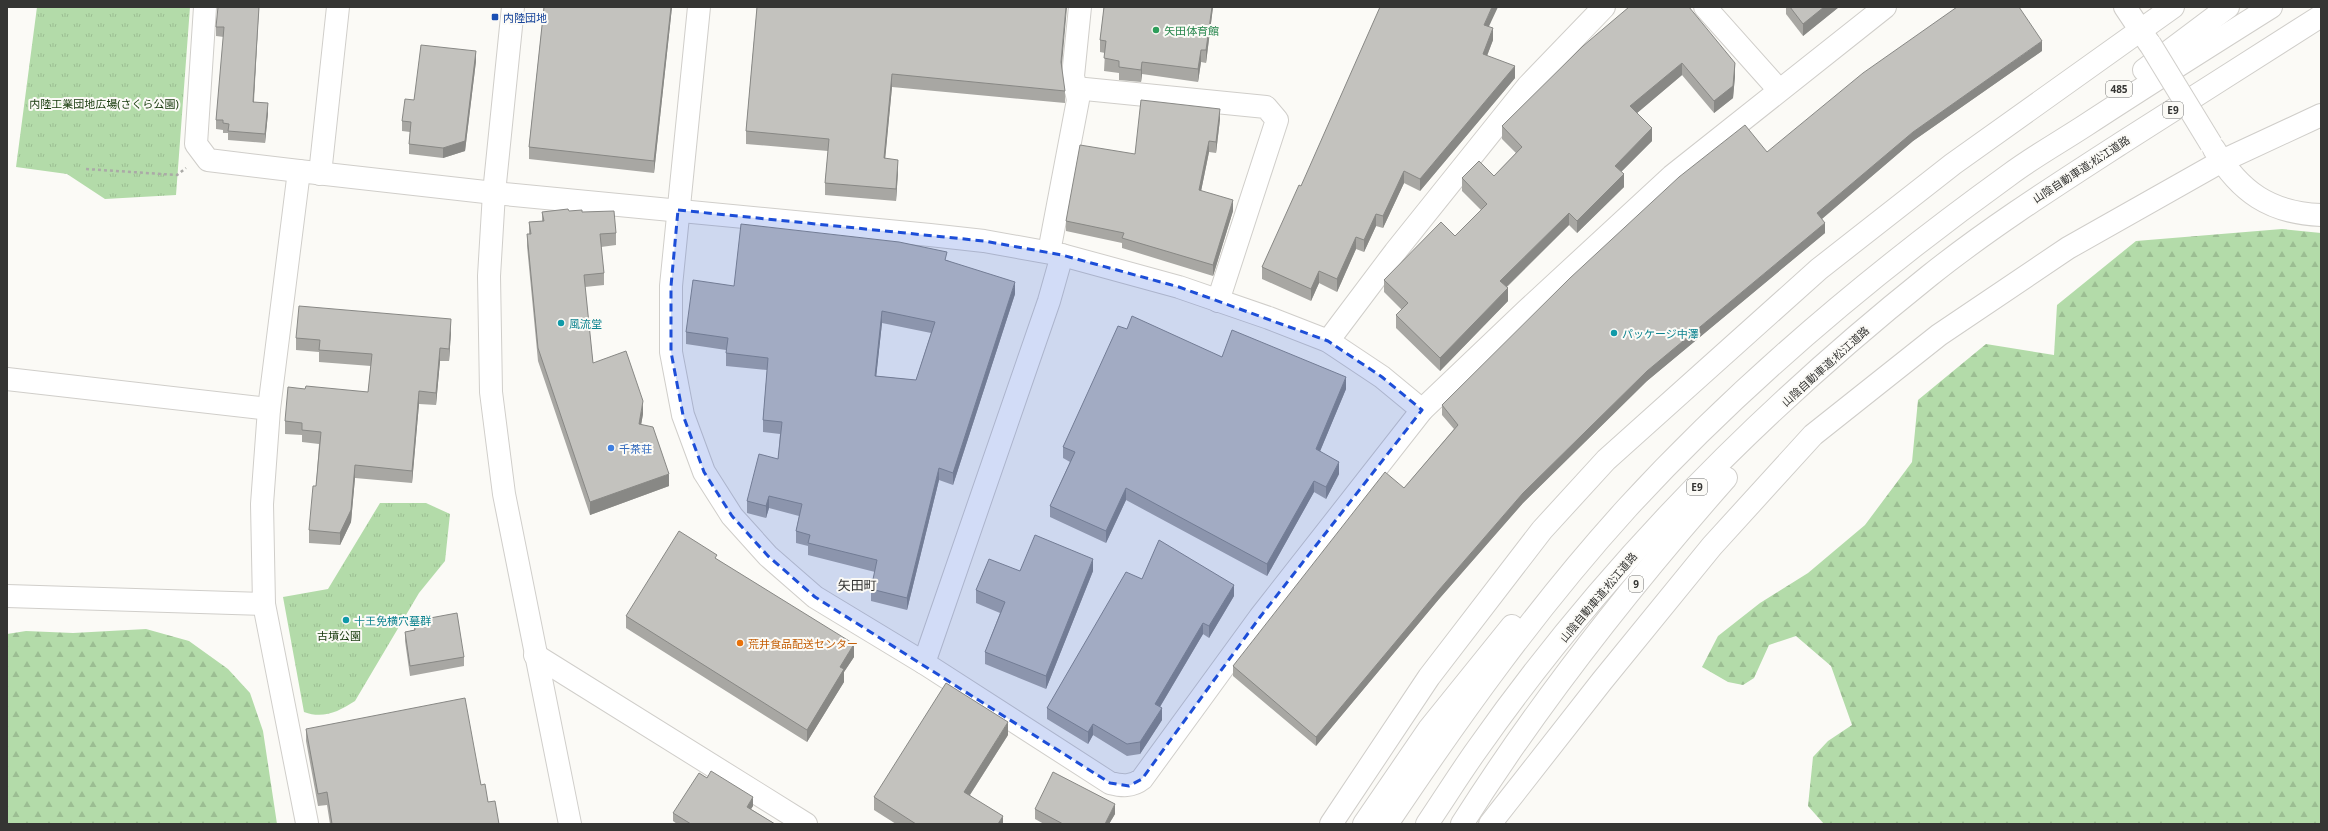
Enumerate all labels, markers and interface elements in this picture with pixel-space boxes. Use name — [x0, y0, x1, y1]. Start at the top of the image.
place label: 内陸団地 — [503, 10, 547, 25]
marker: 内陸団地 — [490, 12, 500, 22]
place label: 矢田体育館 — [1164, 23, 1219, 38]
marker: 矢田体育館 — [1151, 25, 1161, 35]
road number: 485 — [2106, 81, 2132, 97]
park label: 内陸工業団地広場(さくら公園) — [29, 96, 179, 111]
road number: E9 — [2163, 102, 2183, 118]
street label: 山陰自動車道;松江道路 — [2030, 132, 2132, 206]
place label: 風流堂 — [569, 316, 602, 331]
marker: 風流堂 — [556, 318, 566, 328]
street label: 山陰自動車道;松江道路 — [1778, 323, 1872, 409]
place label: パッケージ中澤 — [1622, 326, 1699, 341]
marker: パッケージ中澤 — [1609, 328, 1619, 338]
place label: 千茶荘 — [619, 441, 652, 456]
marker: 千茶荘 — [606, 443, 616, 453]
road number: E9 — [1687, 479, 1707, 495]
street label: 山陰自動車道;松江道路 — [1556, 549, 1640, 645]
district label: 矢田町 — [837, 576, 877, 594]
road number: 9 — [1629, 576, 1643, 592]
place label: 十王免横穴墓群 — [354, 613, 431, 628]
marker: 十王免横穴墓群 — [341, 615, 351, 625]
park label: 古墳公園 — [317, 628, 361, 643]
place label: 荒井食品配送センター — [748, 636, 858, 651]
marker: 荒井食品配送センター — [735, 638, 745, 648]

